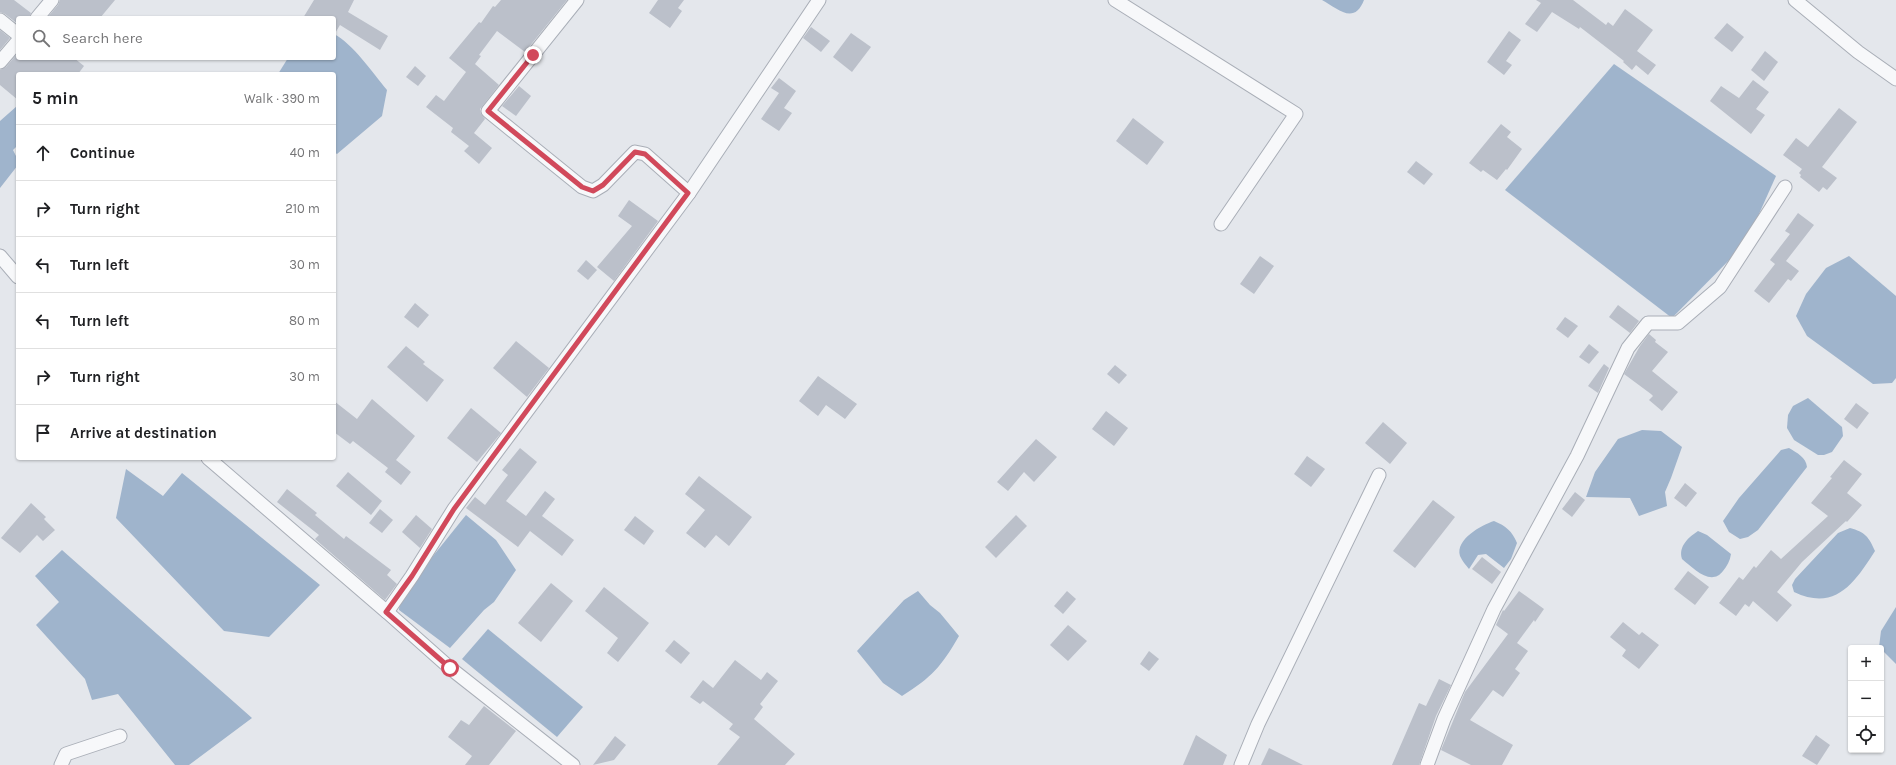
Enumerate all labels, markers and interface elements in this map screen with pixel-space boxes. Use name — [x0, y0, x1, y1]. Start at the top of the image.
search box — [16, 16, 336, 60]
icon: search — [30, 27, 52, 49]
text: Search here — [62, 29, 143, 47]
route end — [524, 46, 542, 64]
text: 5 min — [32, 88, 79, 108]
text: Walk · 390 m — [244, 91, 320, 106]
icon: ahead — [32, 142, 54, 164]
text: Continue — [70, 144, 135, 162]
text: 40 m — [290, 145, 320, 160]
icon: right — [32, 198, 54, 220]
text: Turn right — [70, 200, 140, 218]
text: 210 m — [285, 201, 320, 216]
icon: left — [32, 254, 54, 276]
text: Turn left — [70, 256, 129, 274]
text: 30 m — [289, 257, 320, 272]
icon: left — [32, 310, 54, 332]
text: Turn left — [70, 312, 129, 330]
text: 80 m — [289, 313, 320, 328]
icon: right — [32, 366, 54, 388]
text: Turn right — [70, 368, 140, 386]
text: 30 m — [289, 369, 320, 384]
icon: arrive — [32, 422, 54, 444]
text: Arrive at destination — [70, 424, 217, 442]
map controls — [1848, 645, 1884, 753]
button: + — [1848, 645, 1884, 681]
route start — [441, 659, 459, 677]
button: − — [1848, 681, 1884, 717]
button: locate — [1848, 717, 1884, 753]

